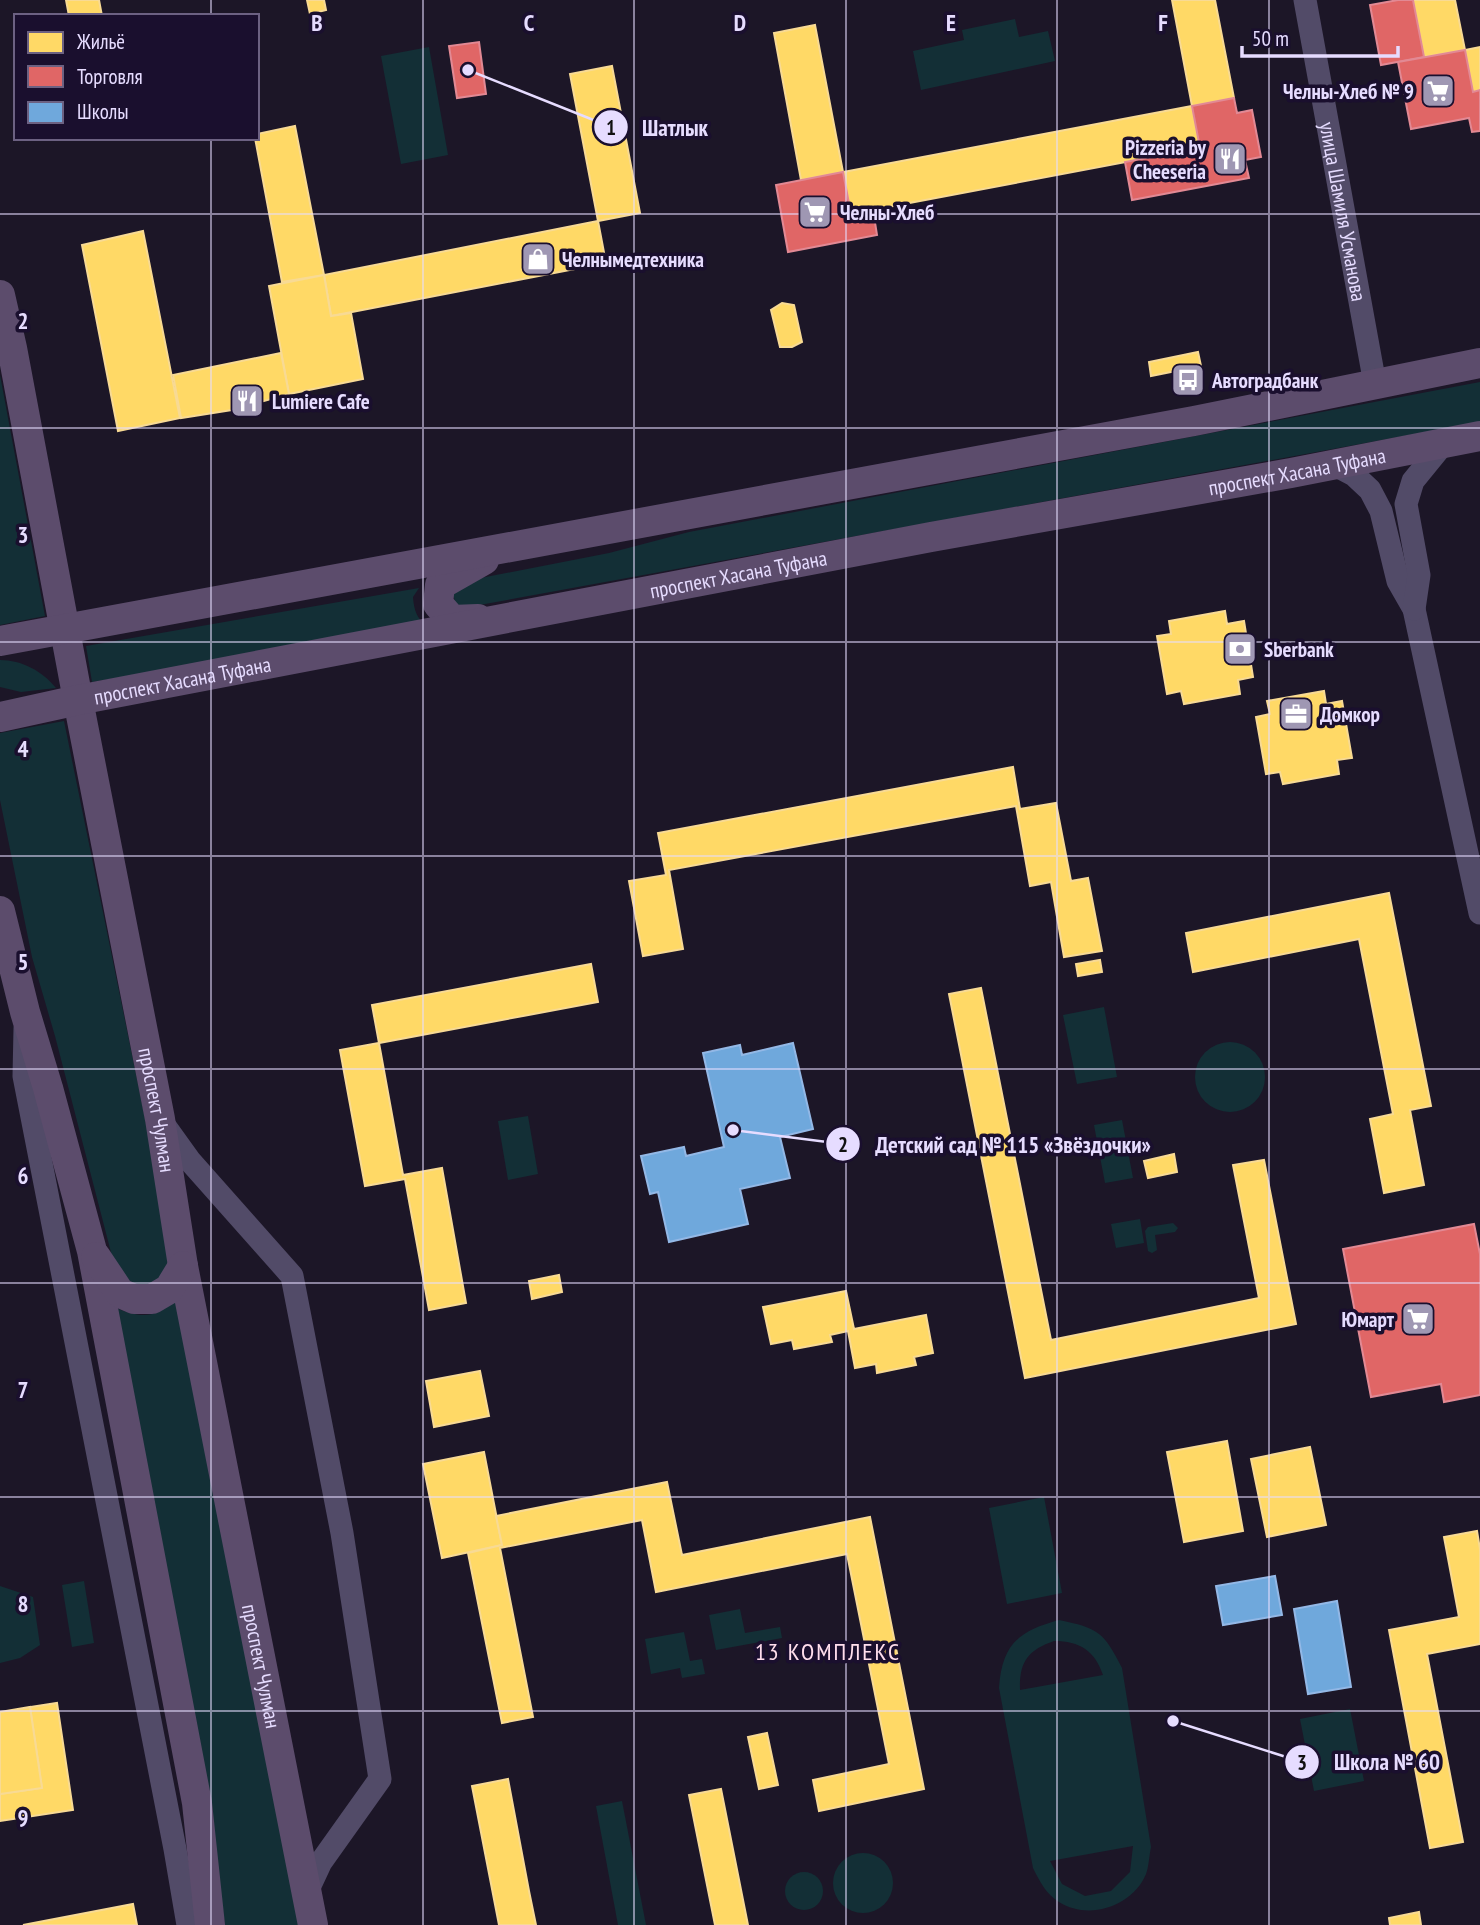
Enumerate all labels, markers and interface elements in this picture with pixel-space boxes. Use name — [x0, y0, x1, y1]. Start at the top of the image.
text: B — [311, 8, 323, 37]
text: C — [524, 8, 535, 37]
text: D — [734, 8, 746, 37]
text: E — [946, 8, 956, 37]
text: F — [1158, 8, 1168, 37]
legend — [14, 14, 259, 140]
scale bar — [1242, 14, 1398, 58]
text: 50 m — [1252, 25, 1289, 52]
text: Жильё — [76, 28, 125, 55]
text: Торговля — [77, 63, 143, 90]
supermarket icon: Челны-Хлеб № 9 — [1419, 72, 1457, 110]
place label: Челны-Хлеб № 9 — [1283, 78, 1414, 105]
text: Школы — [77, 98, 129, 125]
callout: Шатлык — [593, 105, 722, 149]
text: Шатлык — [642, 113, 709, 142]
text: 1 — [606, 114, 616, 141]
street label: улица Шамиля Усманова — [1314, 120, 1373, 303]
place label: Pizzeria by Cheeseria — [1125, 134, 1207, 185]
restaurant icon: Pizzeria by Cheeseria — [1211, 140, 1249, 178]
supermarket icon: Челны-Хлеб — [796, 193, 834, 231]
place label: Челны-Хлеб — [840, 199, 934, 226]
shop icon: Челнымедтехника — [519, 240, 557, 278]
place label: Челнымедтехника — [562, 246, 704, 273]
text: 2 — [18, 306, 29, 335]
bus stop icon: Автоградбанк — [1169, 361, 1207, 399]
place label: Автоградбанк — [1211, 367, 1319, 394]
restaurant icon: Lumiere Cafe — [228, 382, 266, 420]
place label: Lumiere Cafe — [272, 388, 370, 415]
street label: проспект Хасана Туфана — [1206, 441, 1388, 501]
text: 3 — [18, 520, 29, 549]
street label: проспект Хасана Туфана — [647, 544, 829, 604]
bank icon: Sberbank — [1221, 630, 1259, 668]
place label: Sberbank — [1264, 636, 1334, 663]
street label: проспект Хасана Туфана — [92, 650, 273, 710]
office icon: Домкор — [1277, 695, 1315, 733]
place label: Домкор — [1320, 701, 1380, 728]
text: 4 — [18, 734, 29, 763]
text: 5 — [18, 947, 29, 976]
street label: проспект Чулман — [133, 1045, 182, 1174]
callout: Детский сад № 115 «Звёздочки» — [826, 1122, 1164, 1166]
text: Детский сад № 115 «Звёздочки» — [875, 1130, 1151, 1159]
text: 2 — [838, 1131, 848, 1158]
text: 6 — [18, 1161, 29, 1190]
supermarket icon: Юмарт — [1399, 1300, 1437, 1338]
place label: Юмарт — [1342, 1306, 1395, 1333]
text: 7 — [18, 1375, 29, 1404]
text: 8 — [18, 1589, 29, 1618]
street label: проспект Чулман — [236, 1602, 287, 1731]
district label: 13 КОМПЛЕКС — [755, 1636, 901, 1667]
callout: Школа № 60 — [1285, 1740, 1454, 1784]
text: Школа № 60 — [1334, 1747, 1440, 1776]
text: 3 — [1297, 1749, 1307, 1776]
text: 9 — [18, 1803, 29, 1832]

